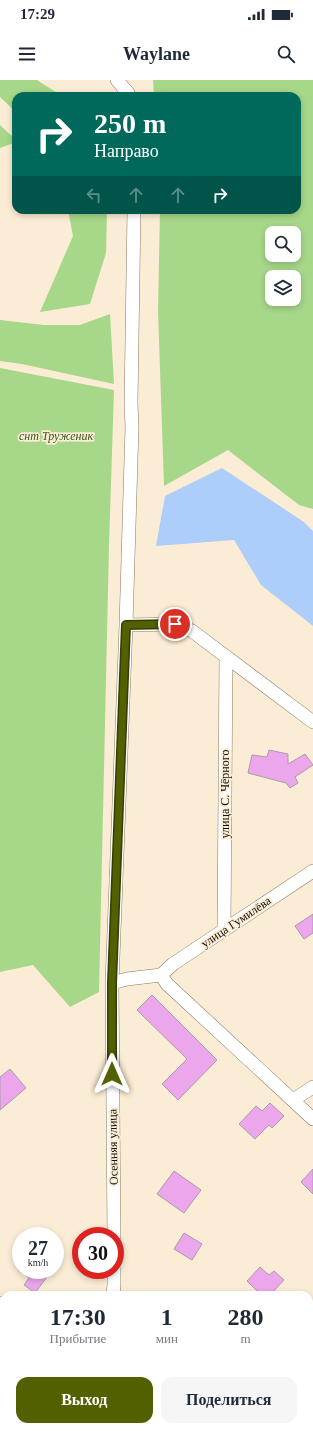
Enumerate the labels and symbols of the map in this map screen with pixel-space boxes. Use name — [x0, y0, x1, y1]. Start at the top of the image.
park label: снт Труженик — [19, 429, 93, 443]
pin — [158, 607, 192, 641]
street label: улица С. Чёрного — [218, 750, 232, 838]
street label: улица Гумилёва — [198, 893, 274, 950]
position arrow — [91, 1053, 133, 1095]
street label: Осенняя улица — [105, 1108, 121, 1185]
speed limit sign: 30 — [72, 1227, 124, 1279]

